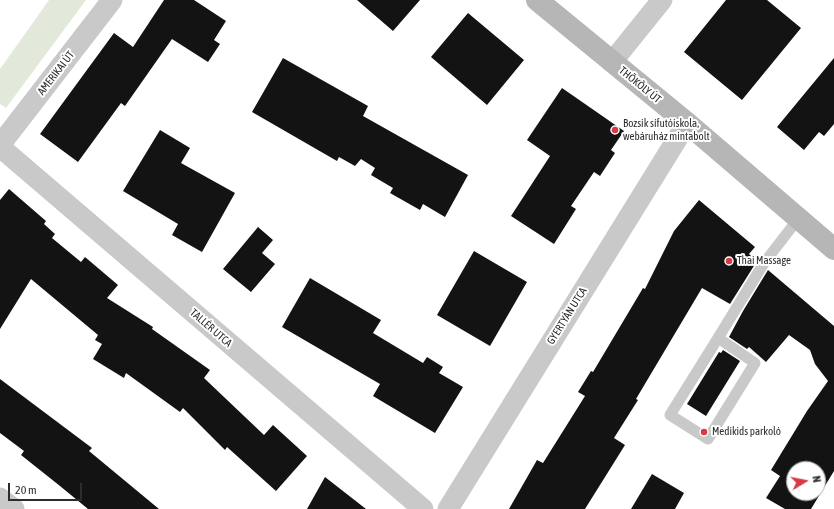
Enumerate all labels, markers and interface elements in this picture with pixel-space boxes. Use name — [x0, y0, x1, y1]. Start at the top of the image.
street label: AMERIKAI ÚT — [35, 48, 77, 98]
street label: THÖKÖLY ÚT — [616, 64, 664, 106]
place label: Bozsik sífutóiskola, webáruház mintabolt — [623, 117, 710, 143]
marker: Bozsik sífutóiskola, webáruház mintabolt — [610, 125, 620, 135]
place label: Thai Massage — [737, 254, 791, 268]
marker: Thai Massage — [724, 256, 734, 266]
street label: GYERTYÁN UTCA — [544, 285, 590, 347]
street label: TALLÉR UTCA — [187, 306, 235, 350]
place label: Medikids parkoló — [712, 425, 781, 439]
marker: Medikids parkoló — [699, 427, 709, 437]
north arrow — [786, 461, 826, 501]
scale bar — [10, 475, 84, 501]
text: N — [810, 475, 823, 483]
text: 20 m — [15, 483, 37, 497]

